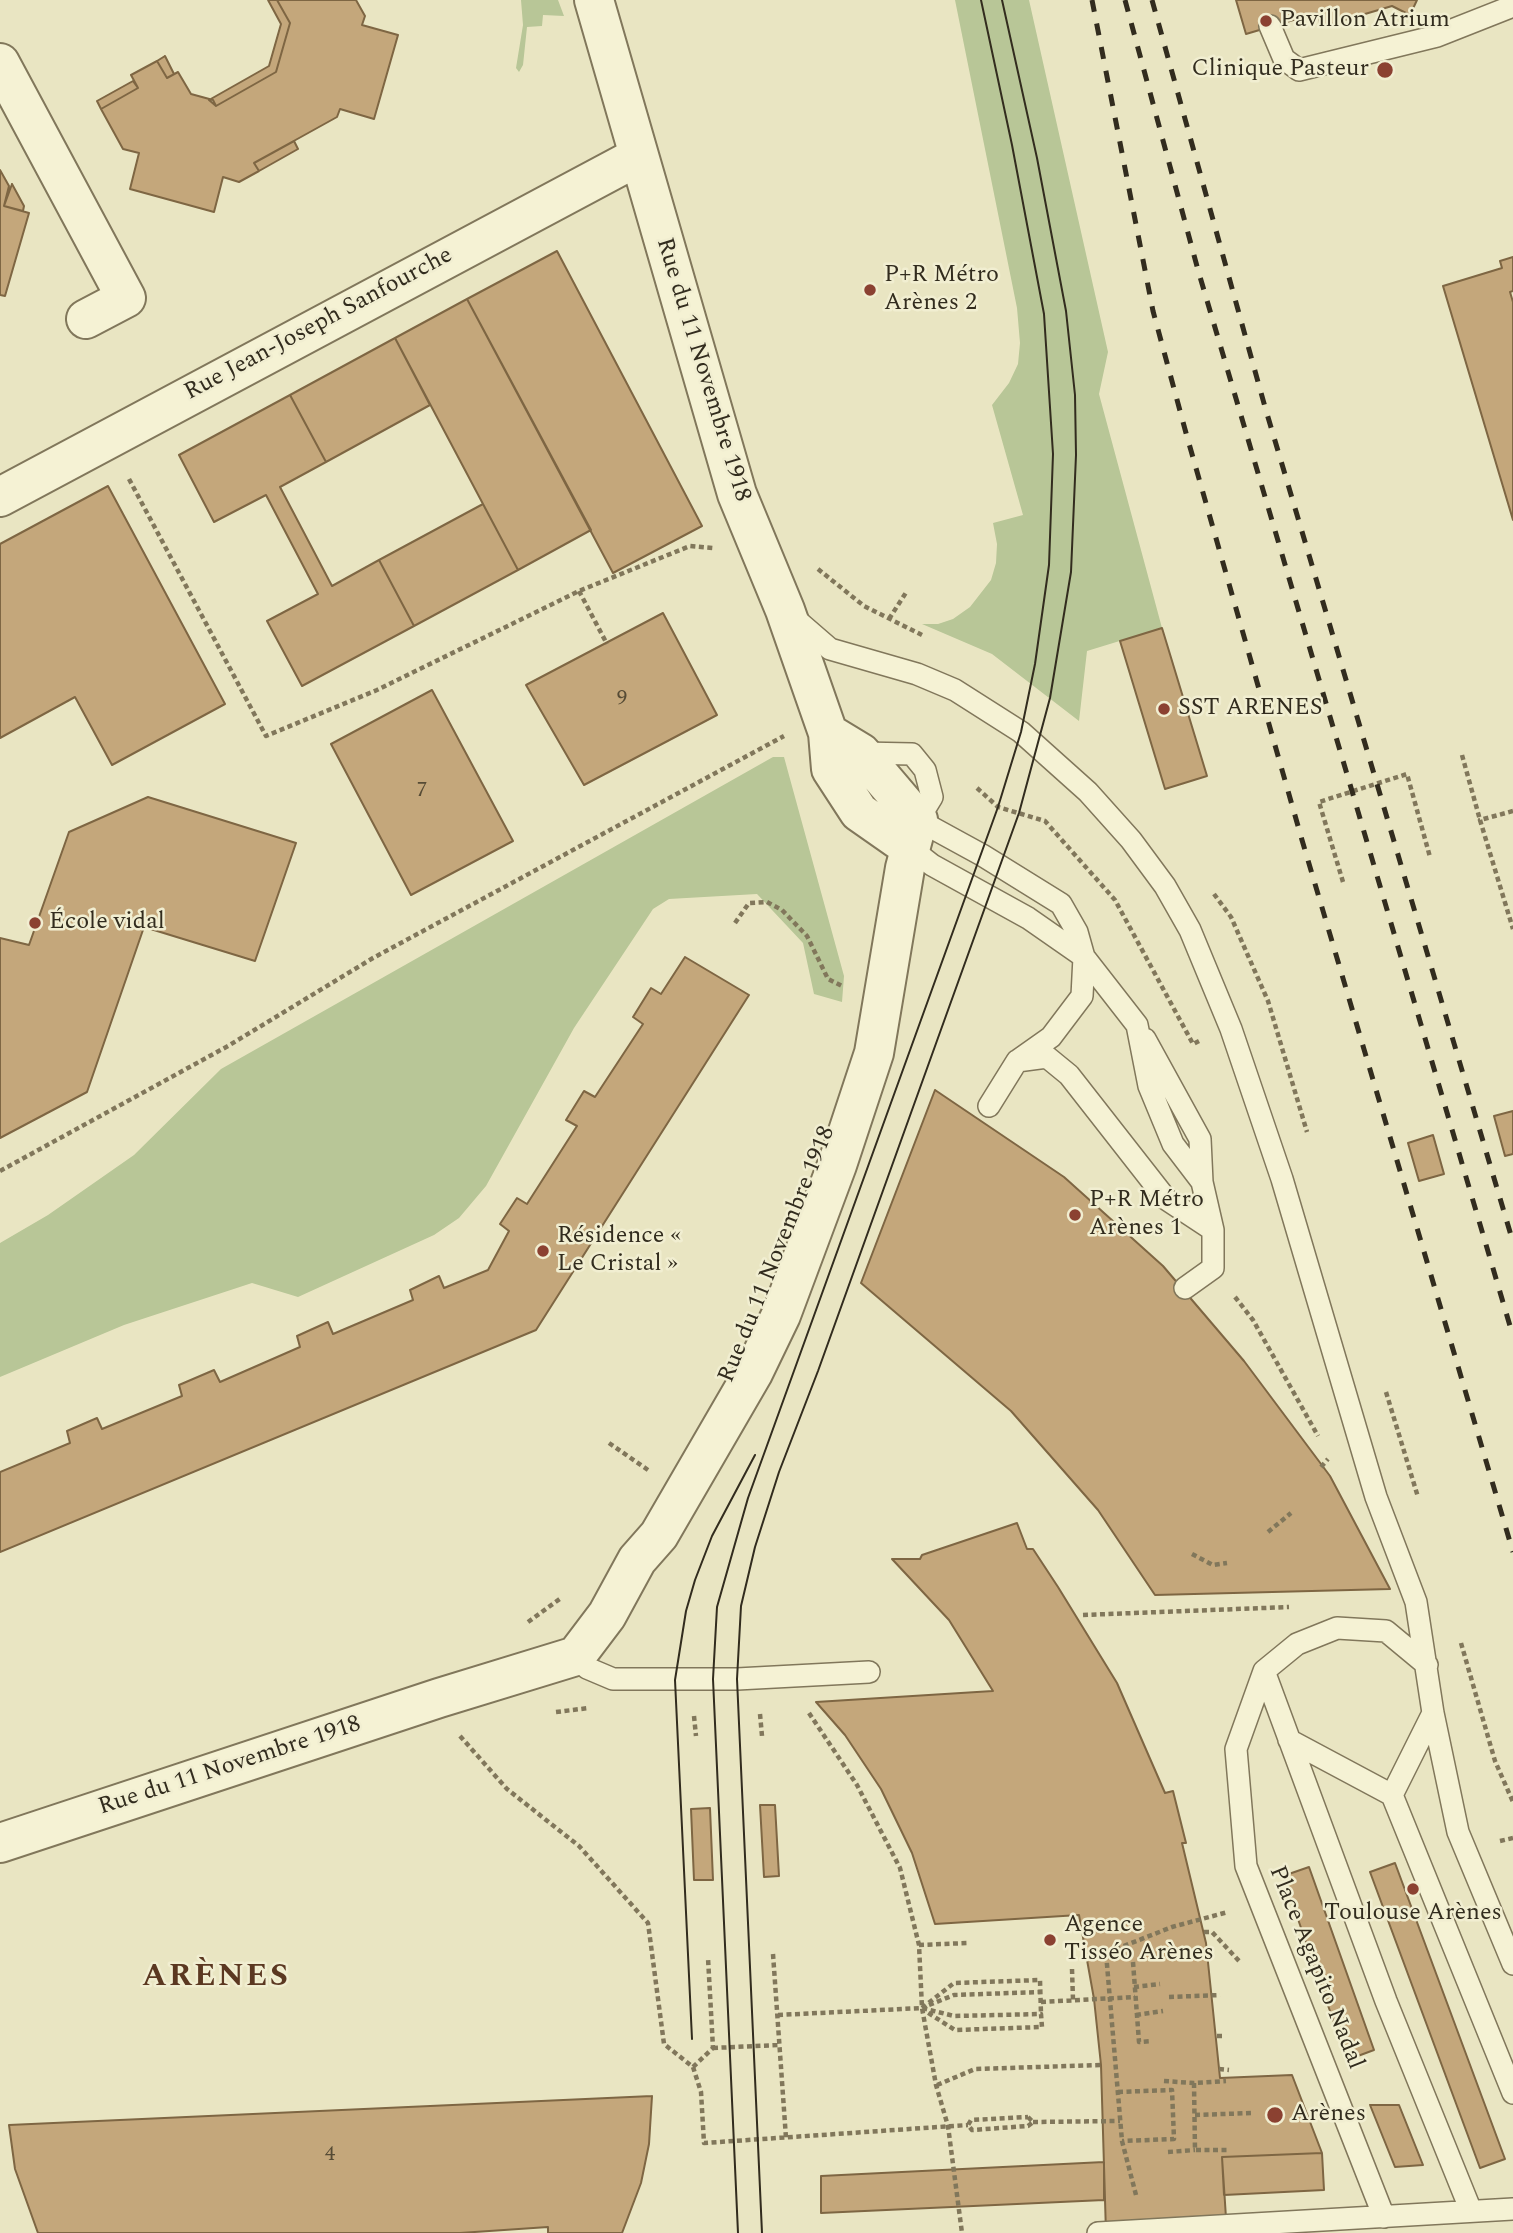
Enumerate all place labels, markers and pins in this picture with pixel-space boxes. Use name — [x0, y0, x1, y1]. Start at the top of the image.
place label: Pavillon Atrium — [1280, 7, 1450, 35]
marker: Pavillon Atrium — [1258, 13, 1274, 29]
place label: Clinique Pasteur — [1191, 56, 1369, 84]
marker: Clinique Pasteur — [1375, 60, 1395, 80]
place label: P+R Métro Arènes 2 — [884, 262, 999, 318]
marker: P+R Métro Arènes 2 — [862, 282, 878, 298]
place label: SST ARENES — [1178, 695, 1323, 723]
marker: SST ARENES — [1156, 701, 1172, 717]
place label: École vidal — [49, 909, 165, 937]
marker: École vidal — [27, 915, 43, 931]
place label: P+R Métro Arènes 1 — [1089, 1187, 1204, 1243]
marker: P+R Métro Arènes 1 — [1067, 1207, 1083, 1223]
place label: Résidence « Le Cristal » — [557, 1223, 681, 1279]
marker: Résidence « Le Cristal » — [535, 1243, 551, 1259]
marker: Toulouse Arènes — [1405, 1881, 1421, 1897]
place label: Toulouse Arènes — [1324, 1900, 1502, 1928]
place label: Agence Tisséo Arènes — [1064, 1912, 1214, 1968]
marker: Agence Tisséo Arènes — [1042, 1932, 1058, 1948]
place label: Arènes — [1291, 2101, 1366, 2129]
marker: Arènes — [1265, 2105, 1285, 2125]

